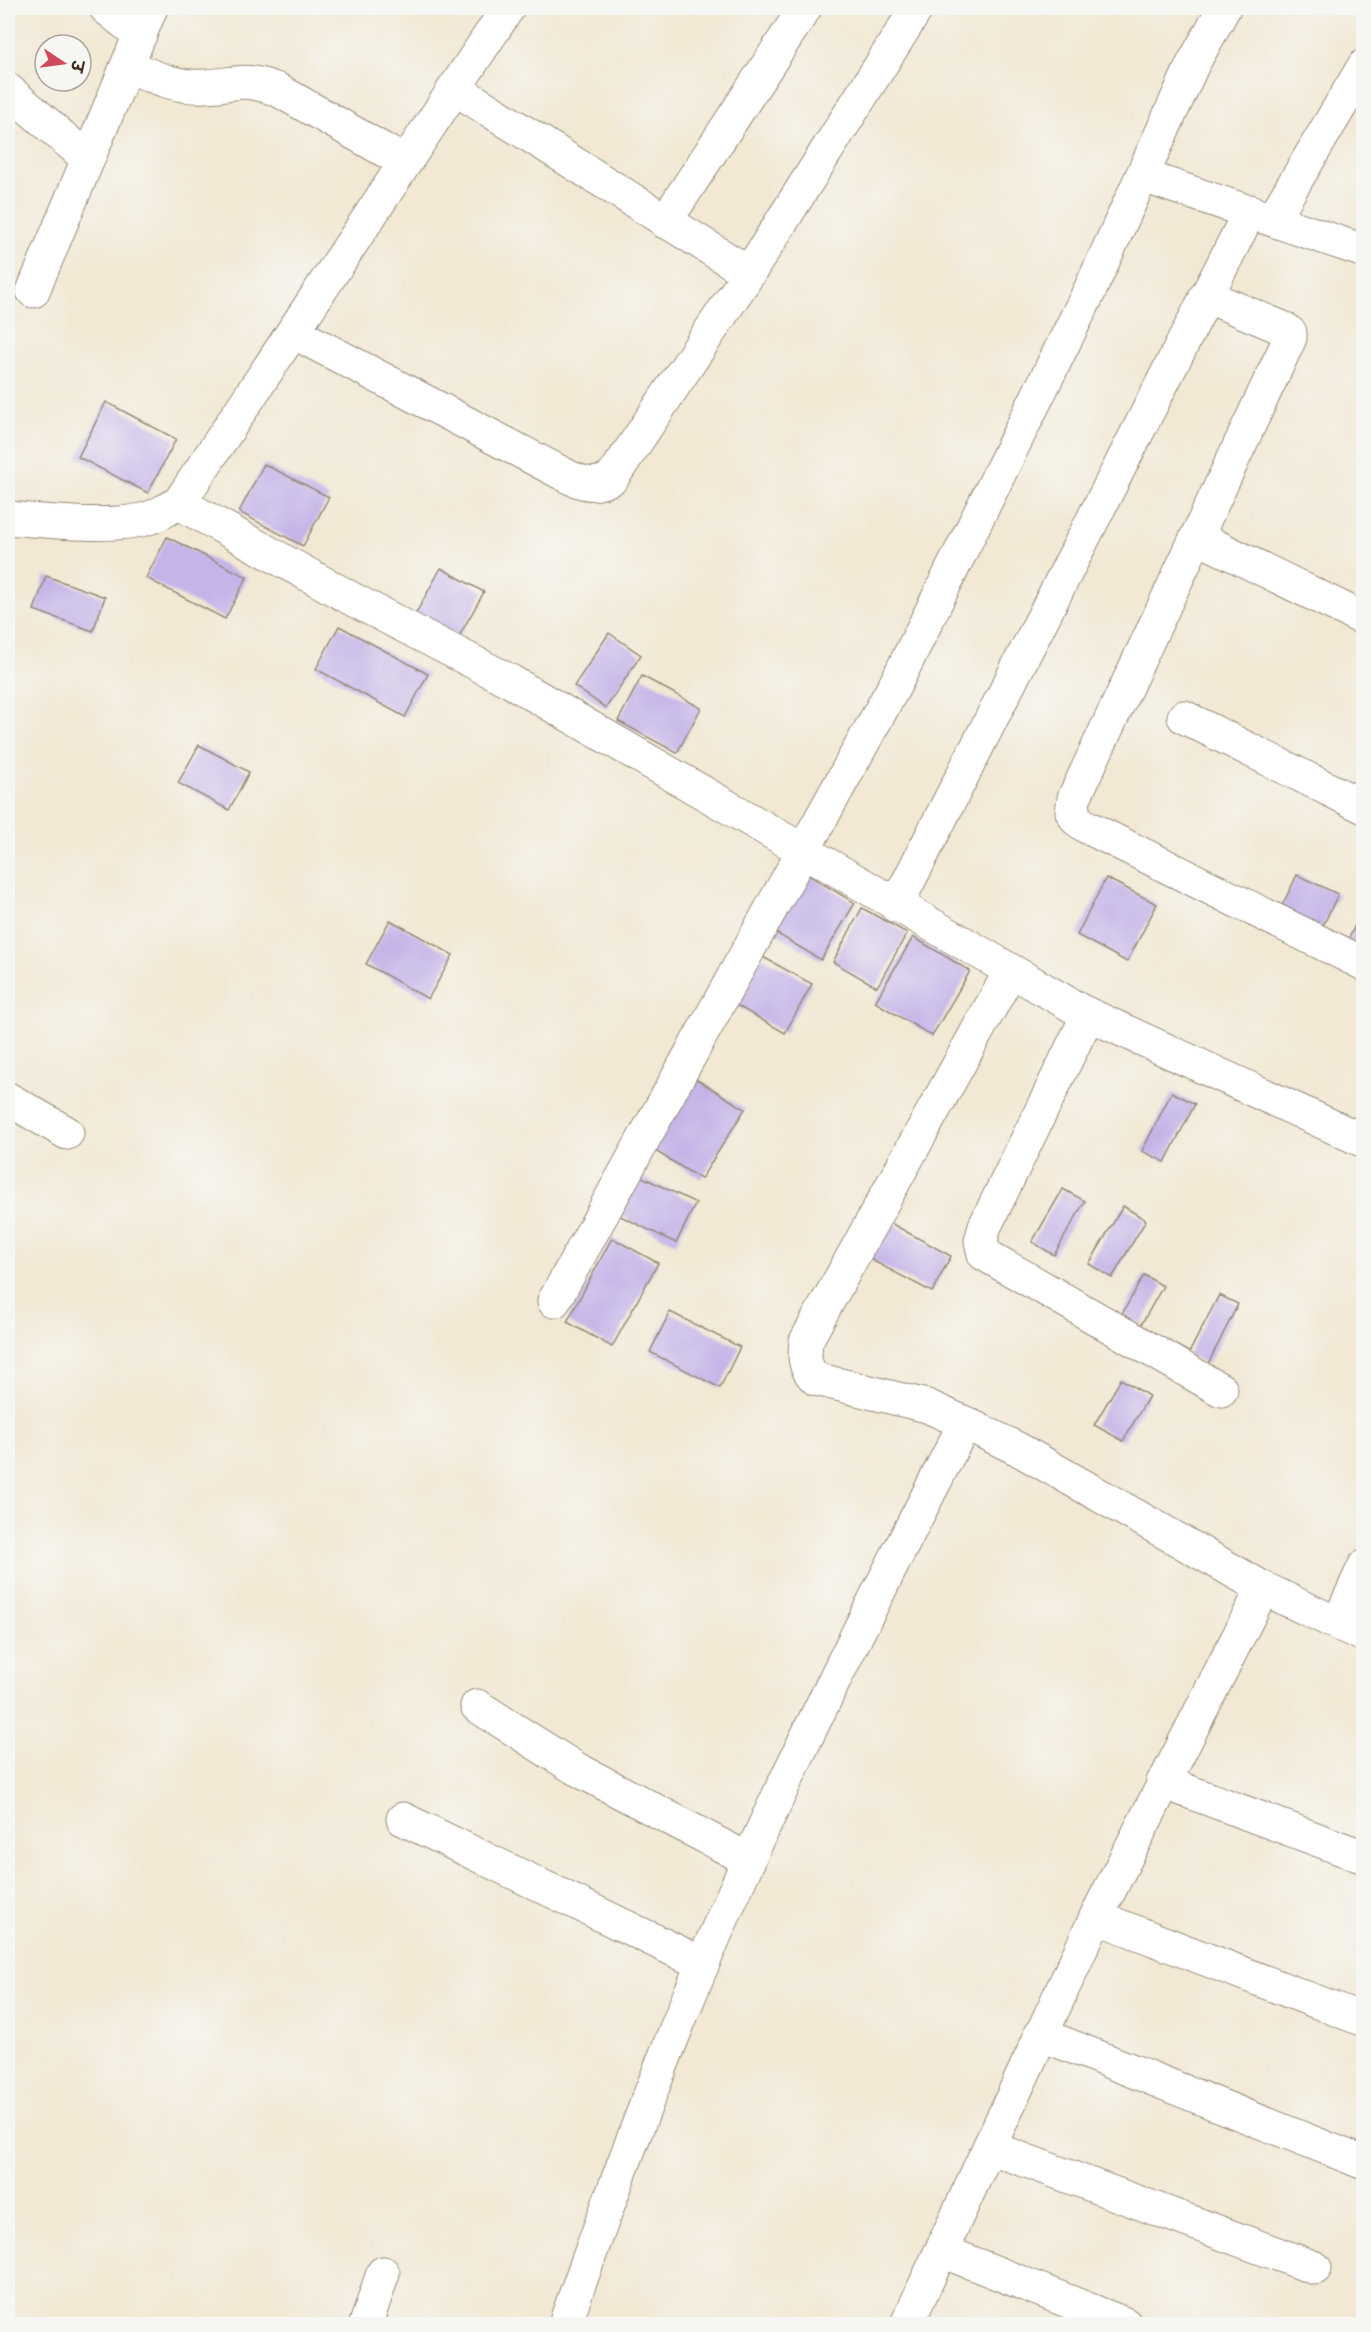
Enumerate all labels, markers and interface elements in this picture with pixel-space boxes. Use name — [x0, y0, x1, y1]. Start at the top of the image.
north arrow — [33, 33, 93, 93]
text: उ — [65, 57, 87, 75]

